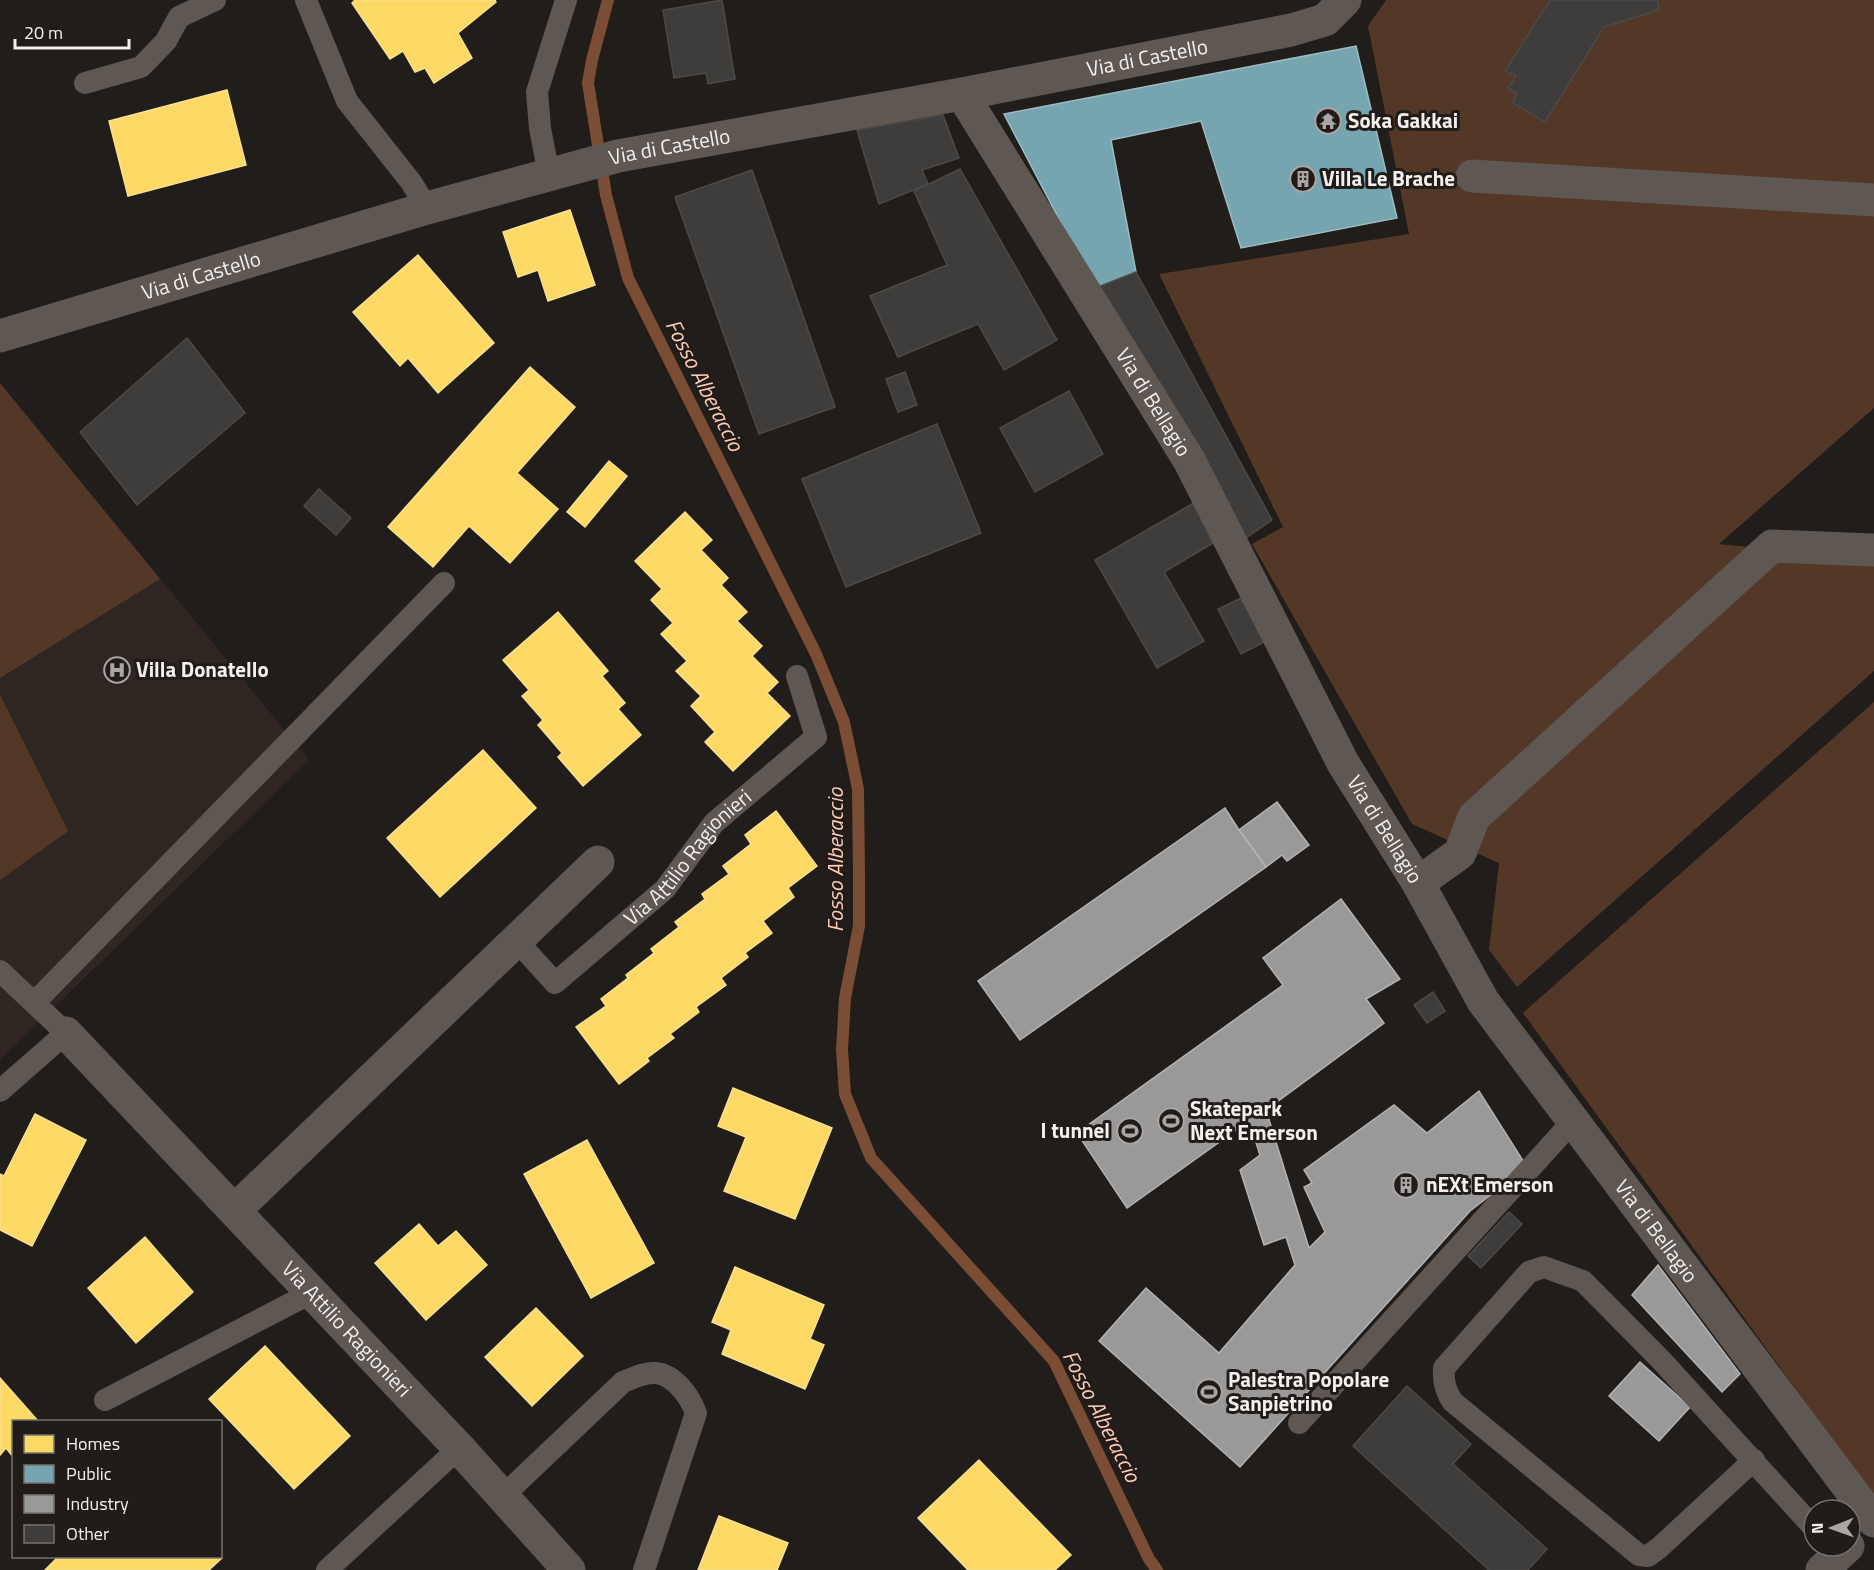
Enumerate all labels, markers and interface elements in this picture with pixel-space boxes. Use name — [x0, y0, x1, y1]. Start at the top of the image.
scale bar — [15, 12, 129, 50]
text: 20 m — [24, 19, 63, 46]
street label: Via di Castello — [1084, 30, 1210, 84]
place label: Soka Gakkai — [1348, 104, 1458, 136]
temple icon: Soka Gakkai — [1313, 106, 1343, 136]
street label: Via di Castello — [605, 119, 733, 173]
place label: Villa Le Brache — [1322, 162, 1455, 194]
building icon: Villa Le Brache — [1288, 164, 1318, 194]
street label: Via di Castello — [137, 242, 264, 308]
water label: Fosso Alberaccio — [657, 313, 753, 458]
street label: Via di Bellagio — [1108, 341, 1200, 463]
place label: Villa Donatello — [136, 653, 269, 685]
hospital icon: Villa Donatello — [102, 655, 132, 685]
street label: Via di Bellagio — [1339, 768, 1431, 889]
street label: Via Attilio Ragionieri — [616, 781, 758, 933]
water label: Fosso Alberaccio — [818, 787, 852, 932]
place label: Skatepark Next Emerson — [1190, 1092, 1318, 1148]
sports icon: Skatepark Next Emerson — [1156, 1106, 1186, 1136]
place label: I tunnel — [1041, 1114, 1110, 1146]
sports icon: I tunnel — [1115, 1116, 1145, 1146]
place label: nEXt Emerson — [1426, 1168, 1554, 1200]
building icon: nEXt Emerson — [1391, 1170, 1421, 1200]
street label: Via di Bellagio — [1607, 1172, 1707, 1289]
street label: Via Attilio Ragionieri — [275, 1253, 420, 1404]
water label: Fosso Alberaccio — [1054, 1344, 1150, 1489]
place label: Palestra Popolare Sanpietrino — [1228, 1363, 1389, 1419]
sports icon: Palestra Popolare Sanpietrino — [1194, 1377, 1224, 1407]
legend — [12, 1420, 222, 1558]
text: Homes — [66, 1430, 120, 1457]
text: Public — [66, 1460, 112, 1487]
text: Industry — [66, 1490, 129, 1517]
north arrow — [1802, 1498, 1862, 1558]
text: Other — [66, 1520, 109, 1547]
text: N — [1805, 1523, 1829, 1534]

